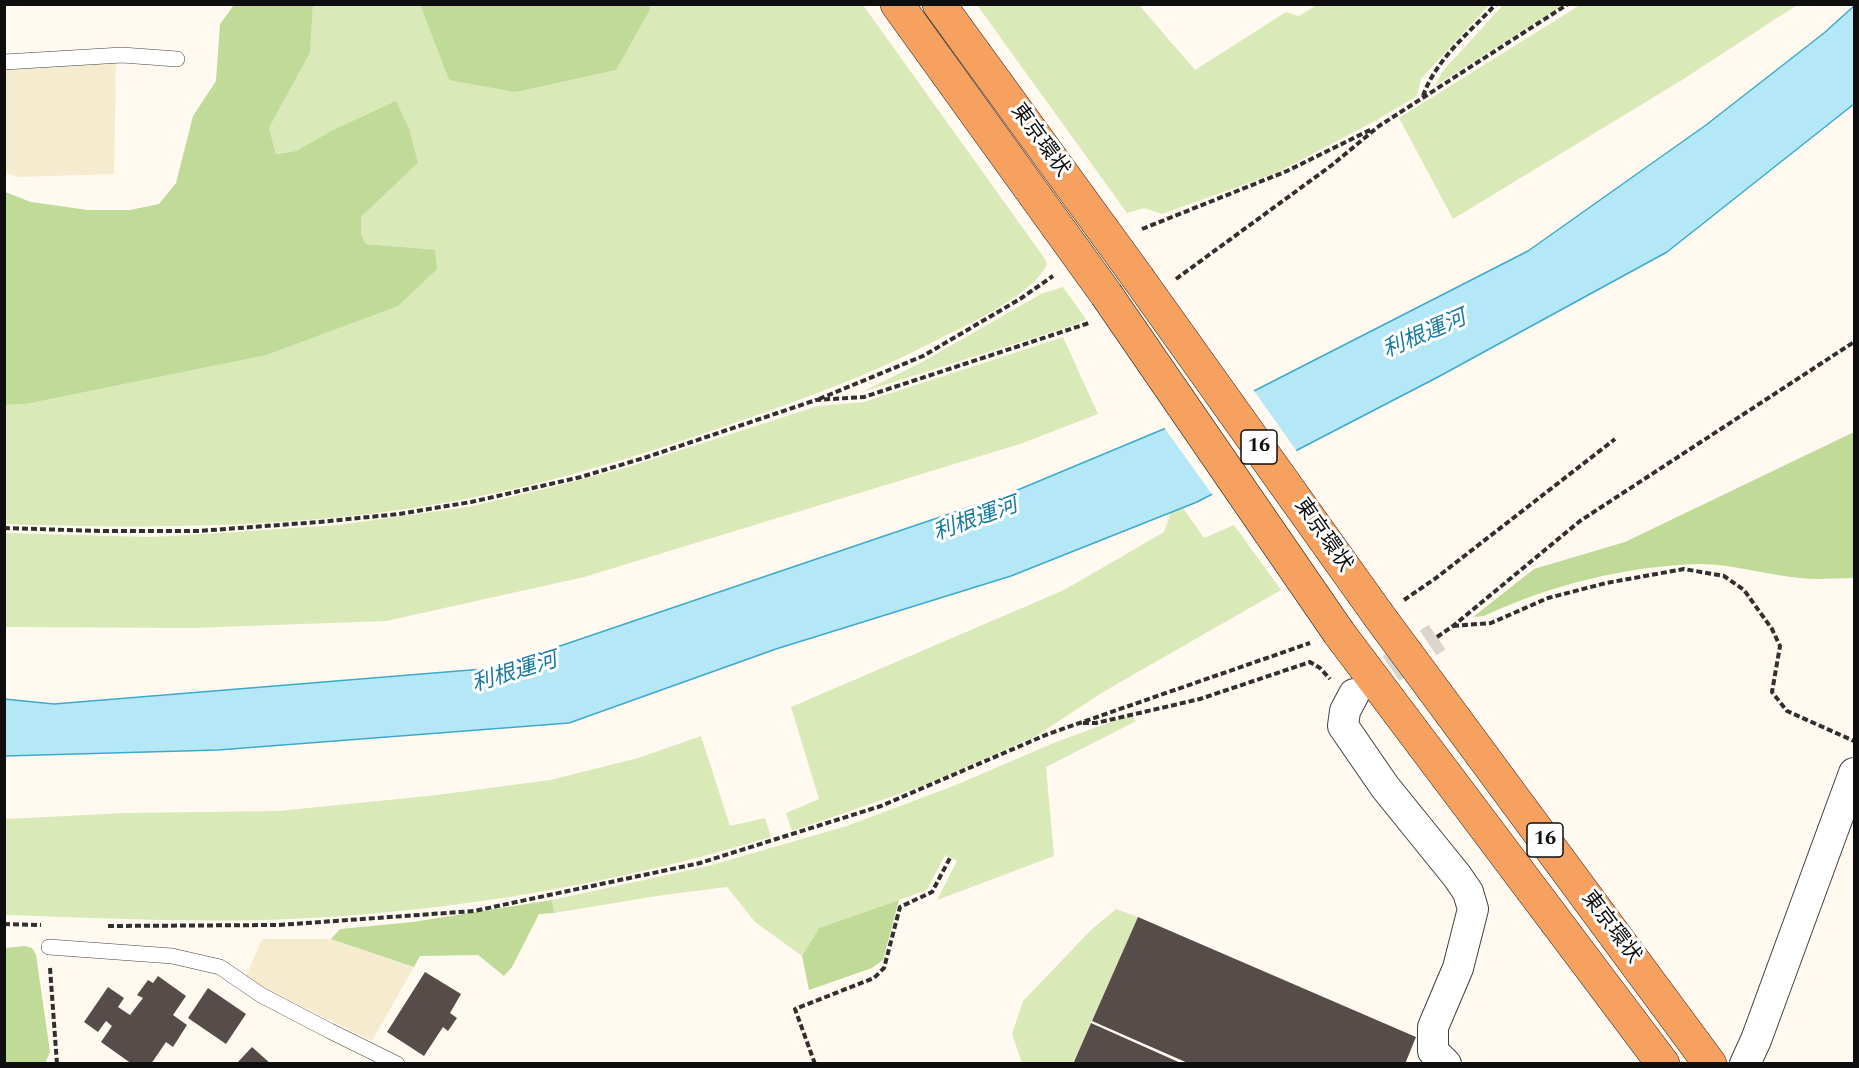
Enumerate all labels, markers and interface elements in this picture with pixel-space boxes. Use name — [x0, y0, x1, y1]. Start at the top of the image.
street label: 東京環状 — [1004, 100, 1074, 182]
water label: 利根運河 — [1379, 307, 1471, 365]
road number: 16 — [1241, 430, 1277, 464]
water label: 利根運河 — [930, 494, 1022, 548]
street label: 東京環状 — [1288, 494, 1356, 578]
water label: 利根運河 — [469, 649, 561, 699]
road number: 16 — [1527, 823, 1563, 857]
street label: 東京環状 — [1575, 887, 1645, 969]

